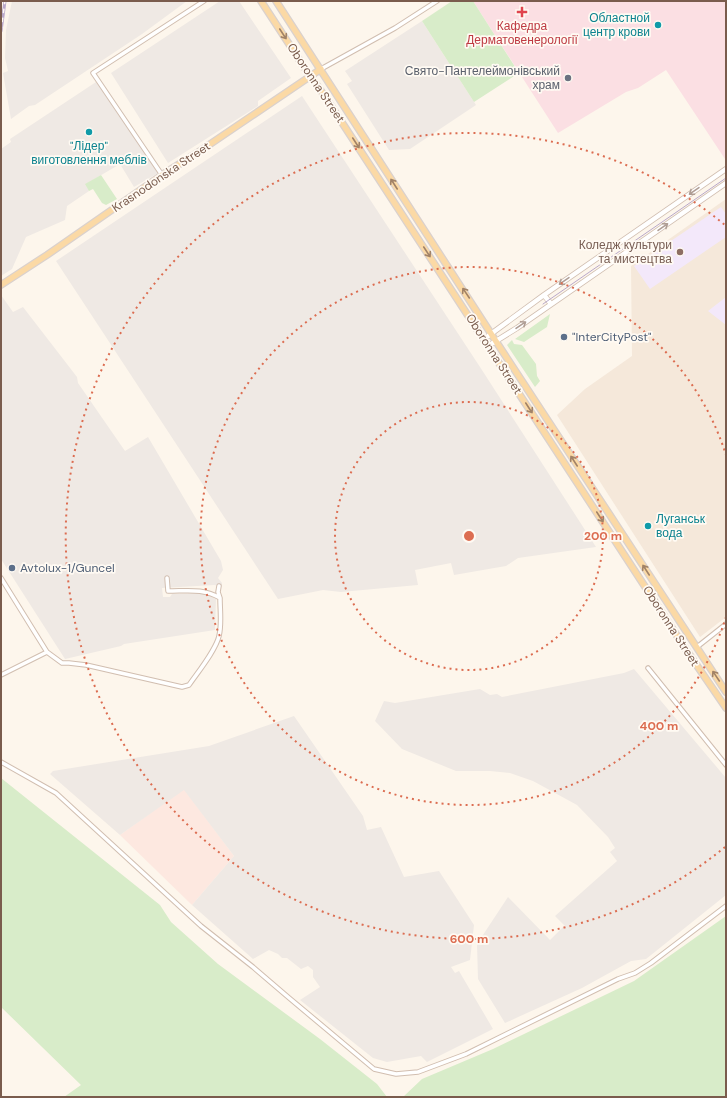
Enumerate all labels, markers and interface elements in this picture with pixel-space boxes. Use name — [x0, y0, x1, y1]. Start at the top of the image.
marker: Кафедра Дерматовенерології — [516, 6, 528, 18]
place label: Областной центр крови — [583, 10, 650, 40]
place label: Кафедра Дерматовенерології — [466, 18, 578, 48]
marker: Областной центр крови — [653, 20, 663, 30]
one-way arrow — [279, 28, 287, 40]
street label: Oboronna Street — [283, 40, 349, 126]
place label: Свято-Пантелеймонівський храм — [405, 63, 560, 93]
marker: Свято-Пантелеймонівський храм — [563, 73, 573, 83]
marker: "Лідер" виготовлення меблів — [84, 127, 94, 137]
place label: "Лідер" виготовлення меблів — [31, 138, 147, 168]
street label: Krasnodonska Street — [109, 138, 214, 216]
one-way arrow — [352, 138, 360, 149]
one-way arrow — [390, 179, 398, 190]
one-way arrow — [689, 187, 700, 195]
one-way arrow — [657, 223, 668, 231]
place label: Коледж культури та мистецтва — [579, 237, 672, 267]
one-way arrow — [423, 246, 431, 257]
marker: Коледж культури та мистецтва — [675, 247, 685, 257]
one-way arrow — [559, 277, 570, 285]
one-way arrow — [462, 288, 470, 299]
street label: Oboronna Street — [462, 311, 526, 397]
one-way arrow — [515, 321, 526, 329]
place label: "InterCityPost" — [572, 329, 652, 345]
marker: "InterCityPost" — [559, 332, 569, 342]
one-way arrow — [525, 402, 533, 413]
one-way arrow — [570, 455, 578, 467]
one-way arrow — [596, 511, 604, 522]
place label: Луганськ вода — [656, 511, 706, 541]
marker: Луганськ вода — [643, 521, 653, 531]
text: 200 m — [584, 528, 622, 544]
centre of rings — [462, 529, 476, 543]
place label: Avtolux-1/Guncel — [20, 560, 115, 576]
marker: Avtolux-1/Guncel — [7, 563, 17, 573]
one-way arrow — [641, 564, 650, 575]
street label: Oboronna Street — [639, 583, 703, 669]
one-way arrow — [711, 671, 720, 682]
text: 400 m — [640, 718, 678, 734]
text: 600 m — [450, 931, 488, 947]

